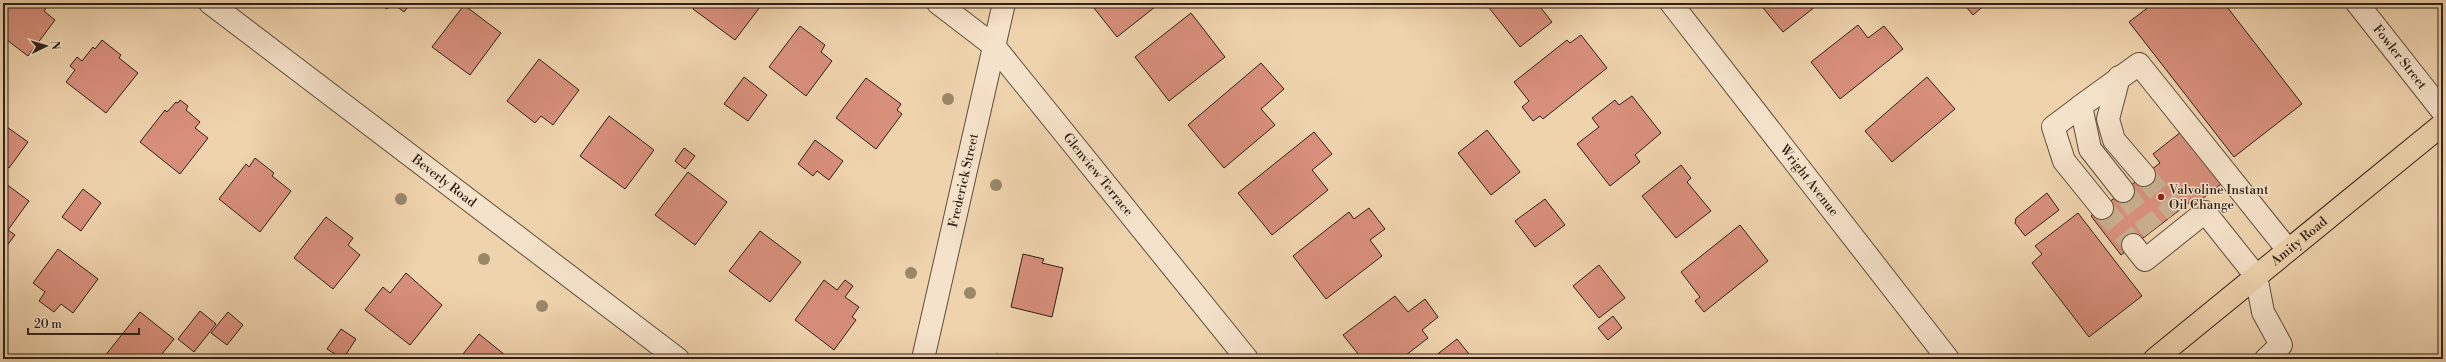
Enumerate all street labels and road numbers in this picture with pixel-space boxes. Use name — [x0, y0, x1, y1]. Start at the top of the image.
street label: Fowler Street — [2369, 22, 2430, 93]
street label: Glenview Terrace — [1060, 130, 1137, 220]
street label: Frederick Street — [945, 132, 982, 229]
street label: Wright Avenue — [1776, 141, 1842, 220]
street label: Beverly Road — [408, 151, 480, 211]
street label: Amity Road — [2267, 213, 2331, 270]

